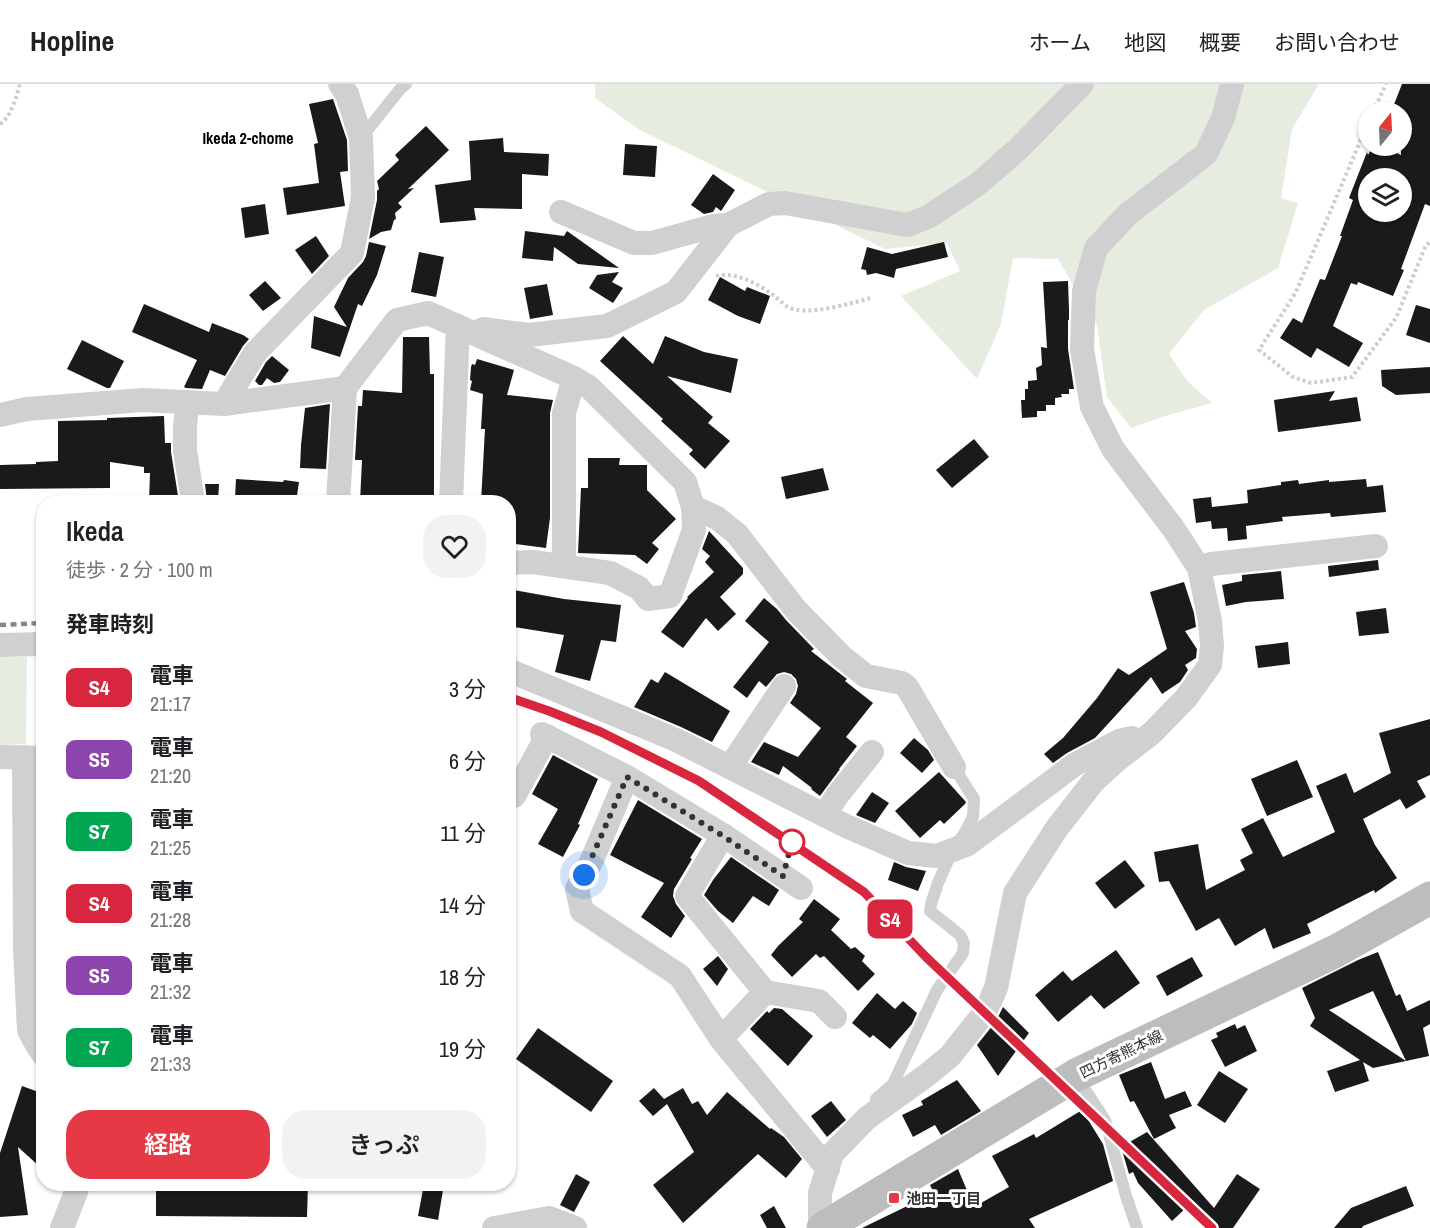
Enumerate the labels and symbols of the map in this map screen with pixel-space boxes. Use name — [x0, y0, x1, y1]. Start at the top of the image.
north arrow — [1358, 102, 1412, 156]
district label: Ikeda 2-chome — [202, 127, 294, 149]
unlabelled marker — [779, 829, 805, 855]
your location — [569, 860, 599, 890]
line badge: S4 — [863, 900, 917, 938]
street label: 四方寄熊本線 — [1076, 1025, 1166, 1083]
place label: 池田一丁目 — [906, 1188, 981, 1209]
marker: 池田一丁目 — [887, 1191, 901, 1205]

